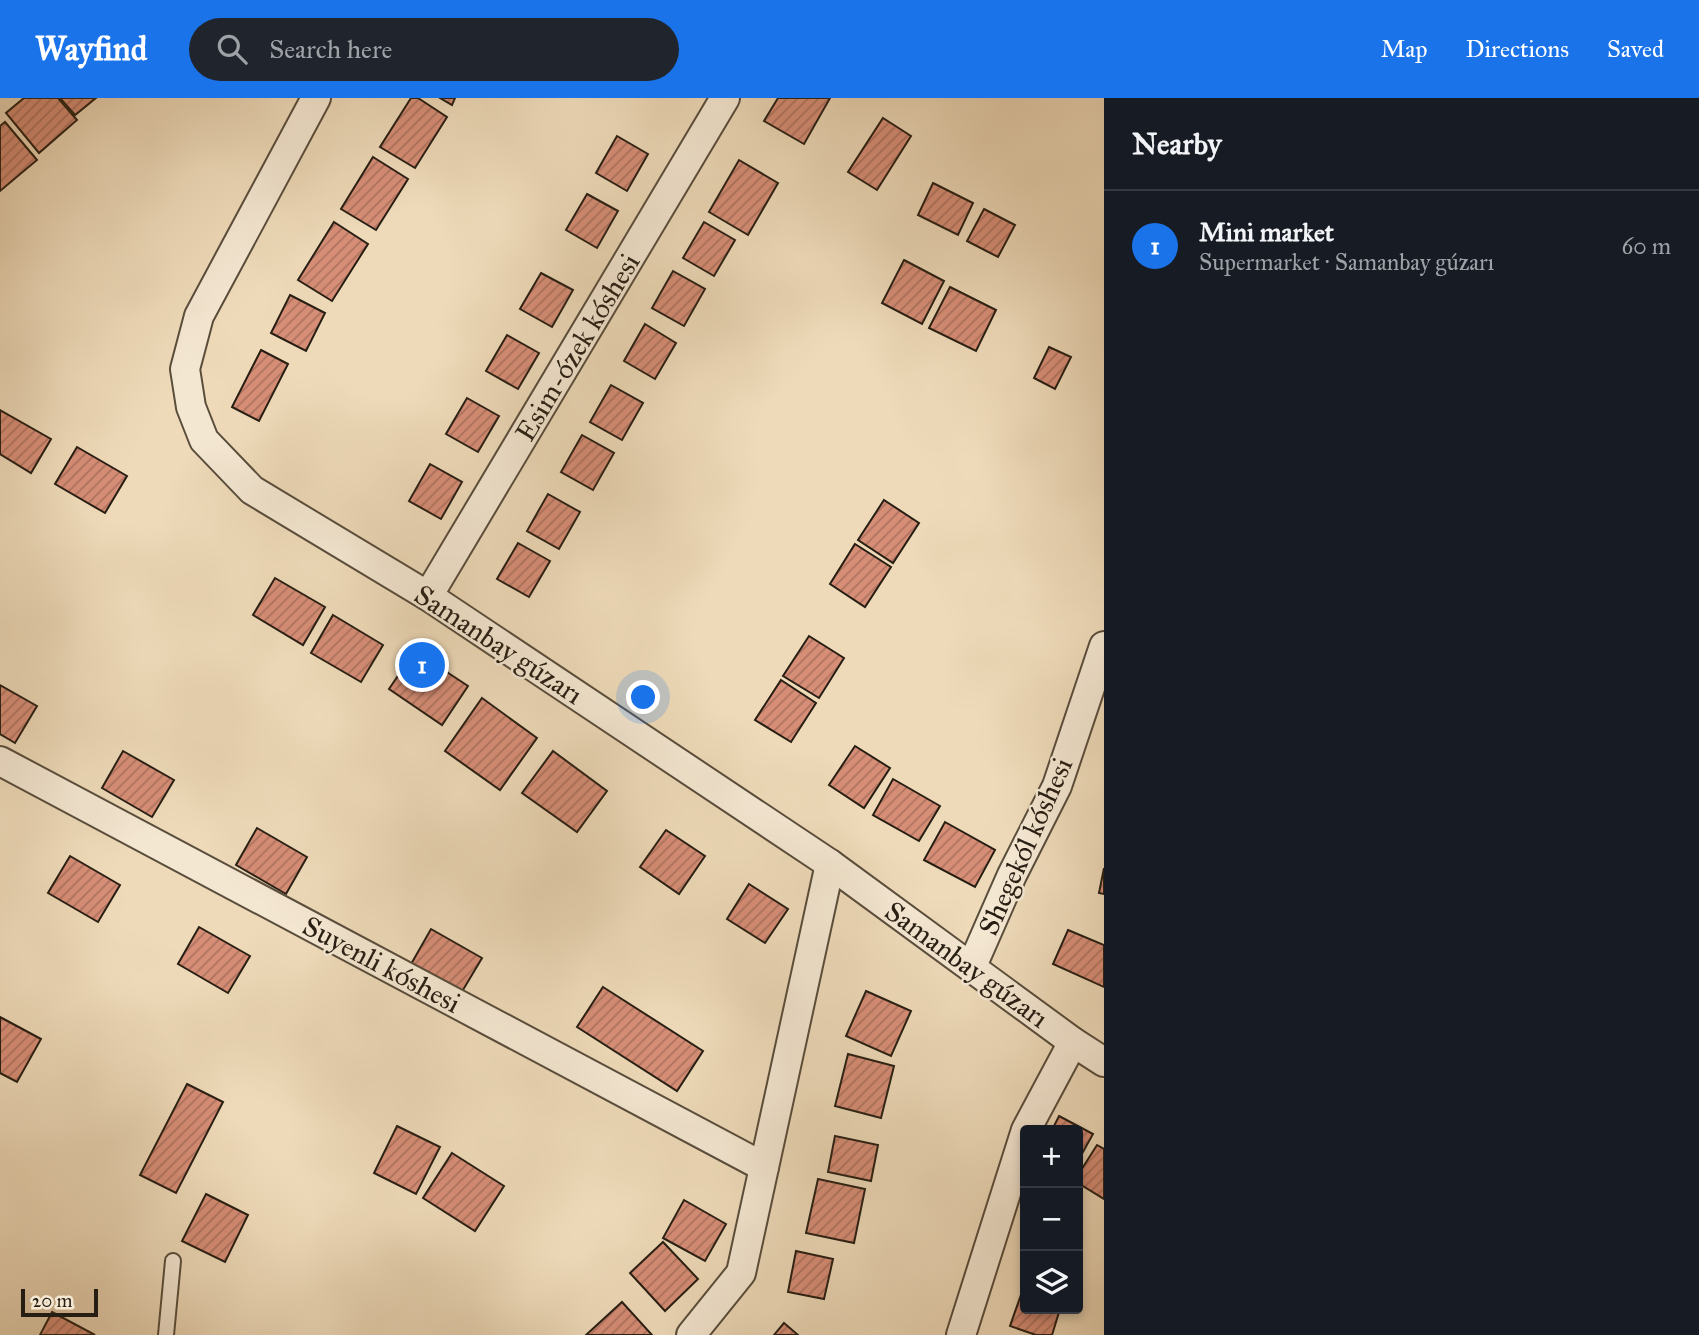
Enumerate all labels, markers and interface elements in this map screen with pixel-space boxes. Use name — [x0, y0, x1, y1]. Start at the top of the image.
search box — [189, 18, 679, 81]
text: Wayfind — [35, 29, 147, 69]
icon: search — [213, 30, 251, 68]
text: Search here — [269, 33, 392, 65]
text: Map — [1381, 34, 1428, 64]
text: Directions — [1466, 34, 1569, 64]
text: Saved — [1607, 34, 1664, 64]
text: Nearby — [1132, 126, 1222, 162]
text: Mini market — [1199, 216, 1334, 248]
text: 1 — [1150, 232, 1160, 260]
text: 60 m — [1622, 232, 1671, 260]
street label: Esim-ózek kóshesi — [508, 247, 647, 448]
text: Supermarket · Samanbay gúzarı — [1199, 248, 1494, 276]
street label: Samanbay gúzarı — [408, 577, 590, 712]
pin: 1 — [399, 639, 445, 691]
your location — [626, 680, 660, 714]
street label: Shegekól kóshesi — [971, 752, 1080, 940]
street label: Samanbay gúzarı — [878, 893, 1056, 1036]
street label: Suyenli kóshesi — [297, 908, 467, 1021]
map controls — [1020, 1125, 1083, 1314]
button: + — [1020, 1125, 1083, 1188]
button: − — [1020, 1188, 1083, 1251]
button: layers — [1020, 1251, 1083, 1314]
scale bar — [21, 1286, 98, 1318]
text: 20 m — [32, 1289, 73, 1312]

